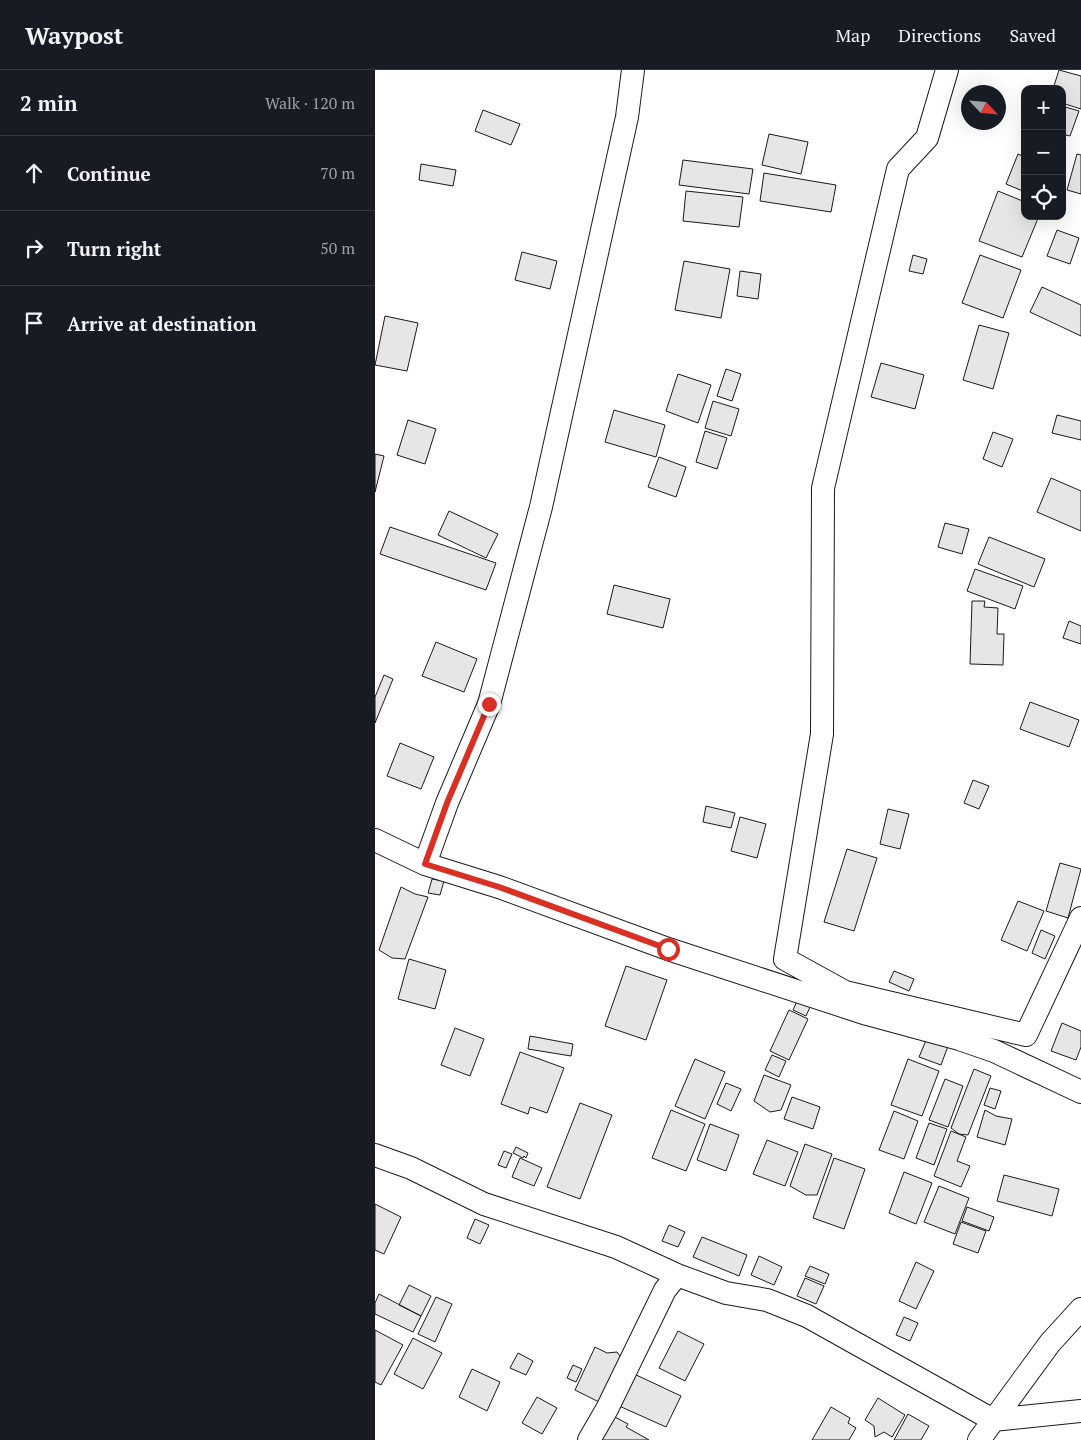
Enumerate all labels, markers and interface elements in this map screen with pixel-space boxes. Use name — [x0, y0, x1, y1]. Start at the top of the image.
text: Waypost — [25, 19, 123, 51]
text: Map — [835, 23, 870, 47]
text: Directions — [898, 23, 981, 47]
text: Saved — [1009, 23, 1056, 47]
north arrow — [961, 85, 1006, 130]
map controls — [1021, 85, 1066, 220]
button: + — [1021, 85, 1066, 130]
text: 2 min — [20, 89, 77, 117]
text: Walk · 120 m — [265, 92, 355, 114]
button: − — [1021, 130, 1066, 175]
icon: ahead — [20, 159, 48, 187]
text: Continue — [67, 161, 151, 186]
text: 70 m — [320, 162, 355, 184]
button: locate — [1021, 175, 1066, 220]
icon: right — [20, 234, 48, 262]
text: Turn right — [67, 236, 161, 261]
text: 50 m — [320, 237, 355, 259]
icon: arrive — [20, 309, 48, 337]
text: Arrive at destination — [67, 311, 256, 336]
route end — [478, 693, 501, 716]
route start — [657, 938, 680, 961]

